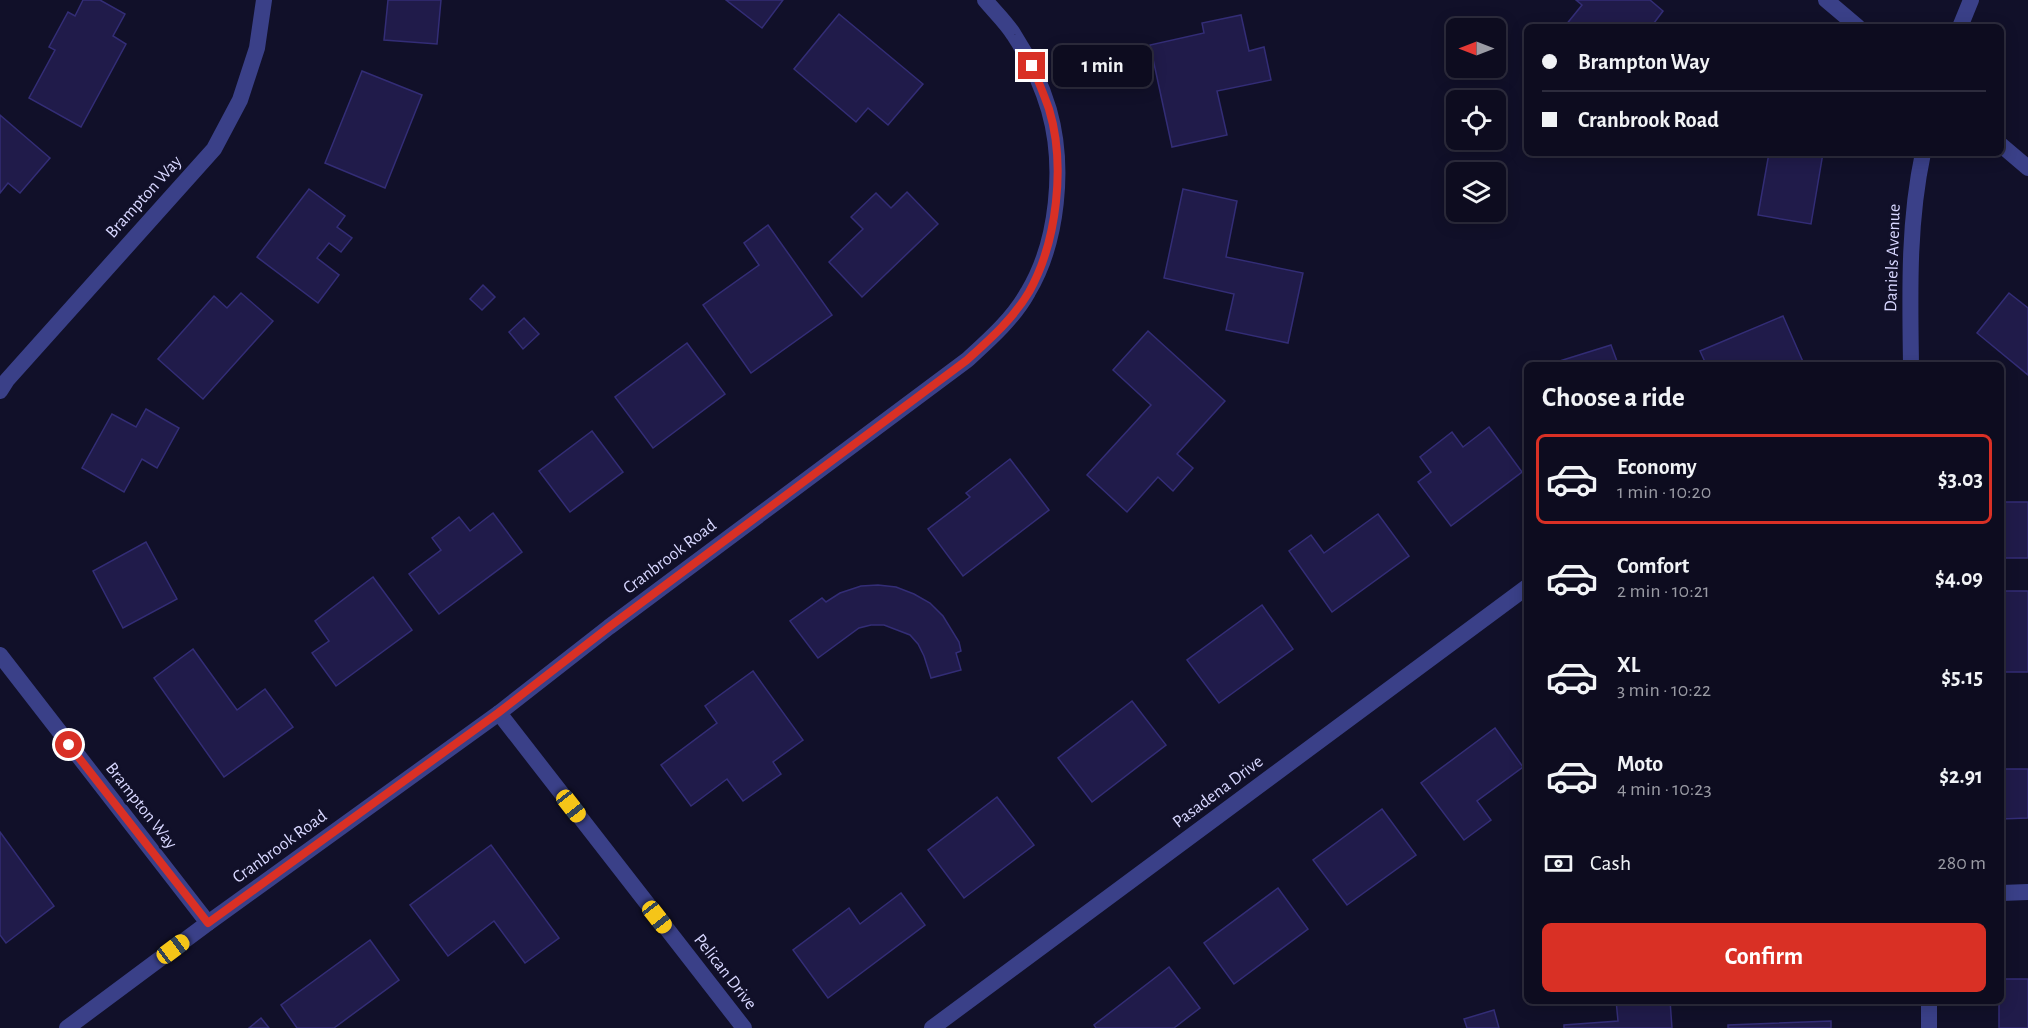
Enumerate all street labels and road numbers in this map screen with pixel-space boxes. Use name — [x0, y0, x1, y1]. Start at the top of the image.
street label: Brampton Way — [102, 152, 186, 242]
street label: Daniels Avenue — [1882, 204, 1904, 312]
street label: Cranbrook Road — [620, 516, 720, 598]
street label: Pasadena Drive — [1170, 752, 1266, 832]
street label: Brampton Way — [102, 759, 180, 853]
street label: Cranbrook Road — [230, 807, 330, 887]
street label: Pelican Drive — [690, 931, 760, 1013]

